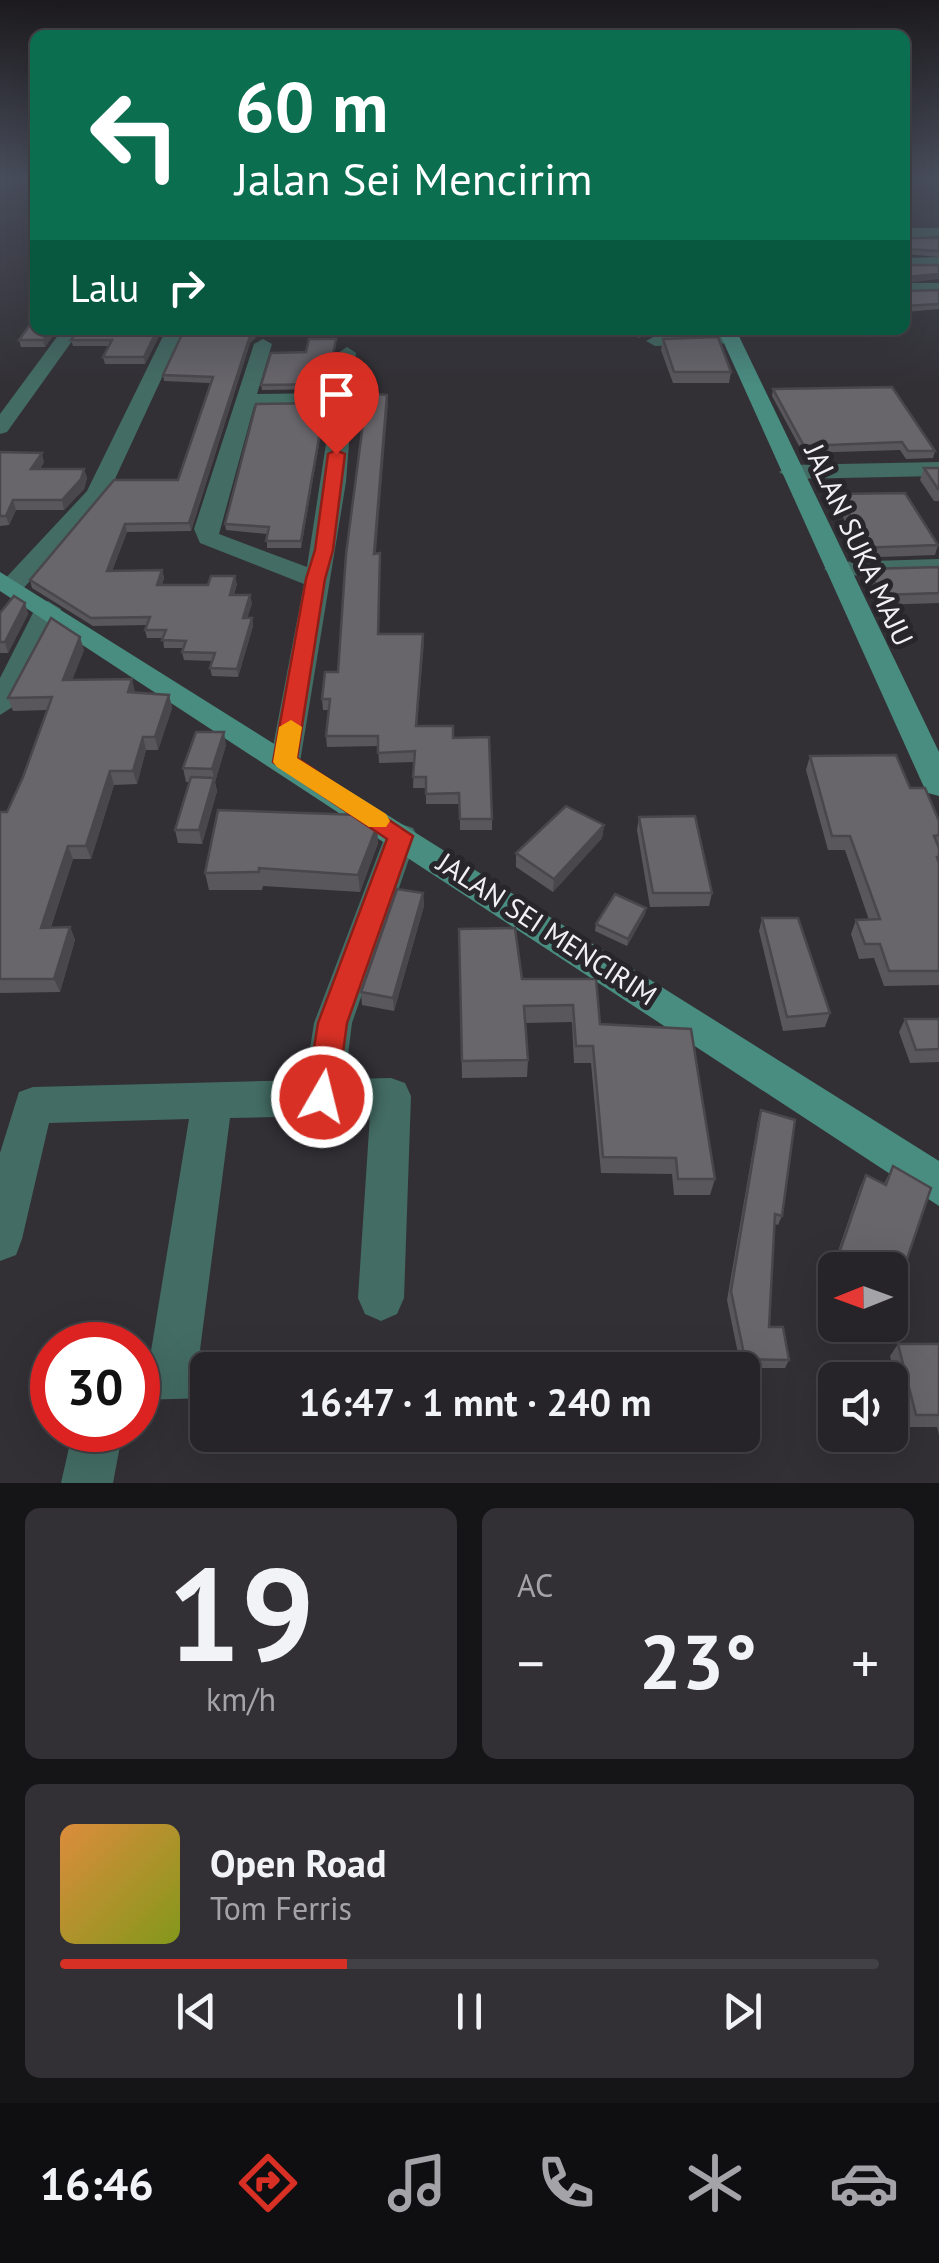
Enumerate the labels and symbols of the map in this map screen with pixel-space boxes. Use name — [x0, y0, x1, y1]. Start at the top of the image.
pin — [294, 352, 379, 455]
street label: JALAN SUKA MAJU — [796, 437, 922, 652]
street label: JALAN SEI MENCIRIM — [430, 843, 664, 1013]
position arrow — [270, 1045, 374, 1149]
north arrow — [818, 1252, 908, 1342]
speed limit sign: 30 — [30, 1322, 160, 1452]

